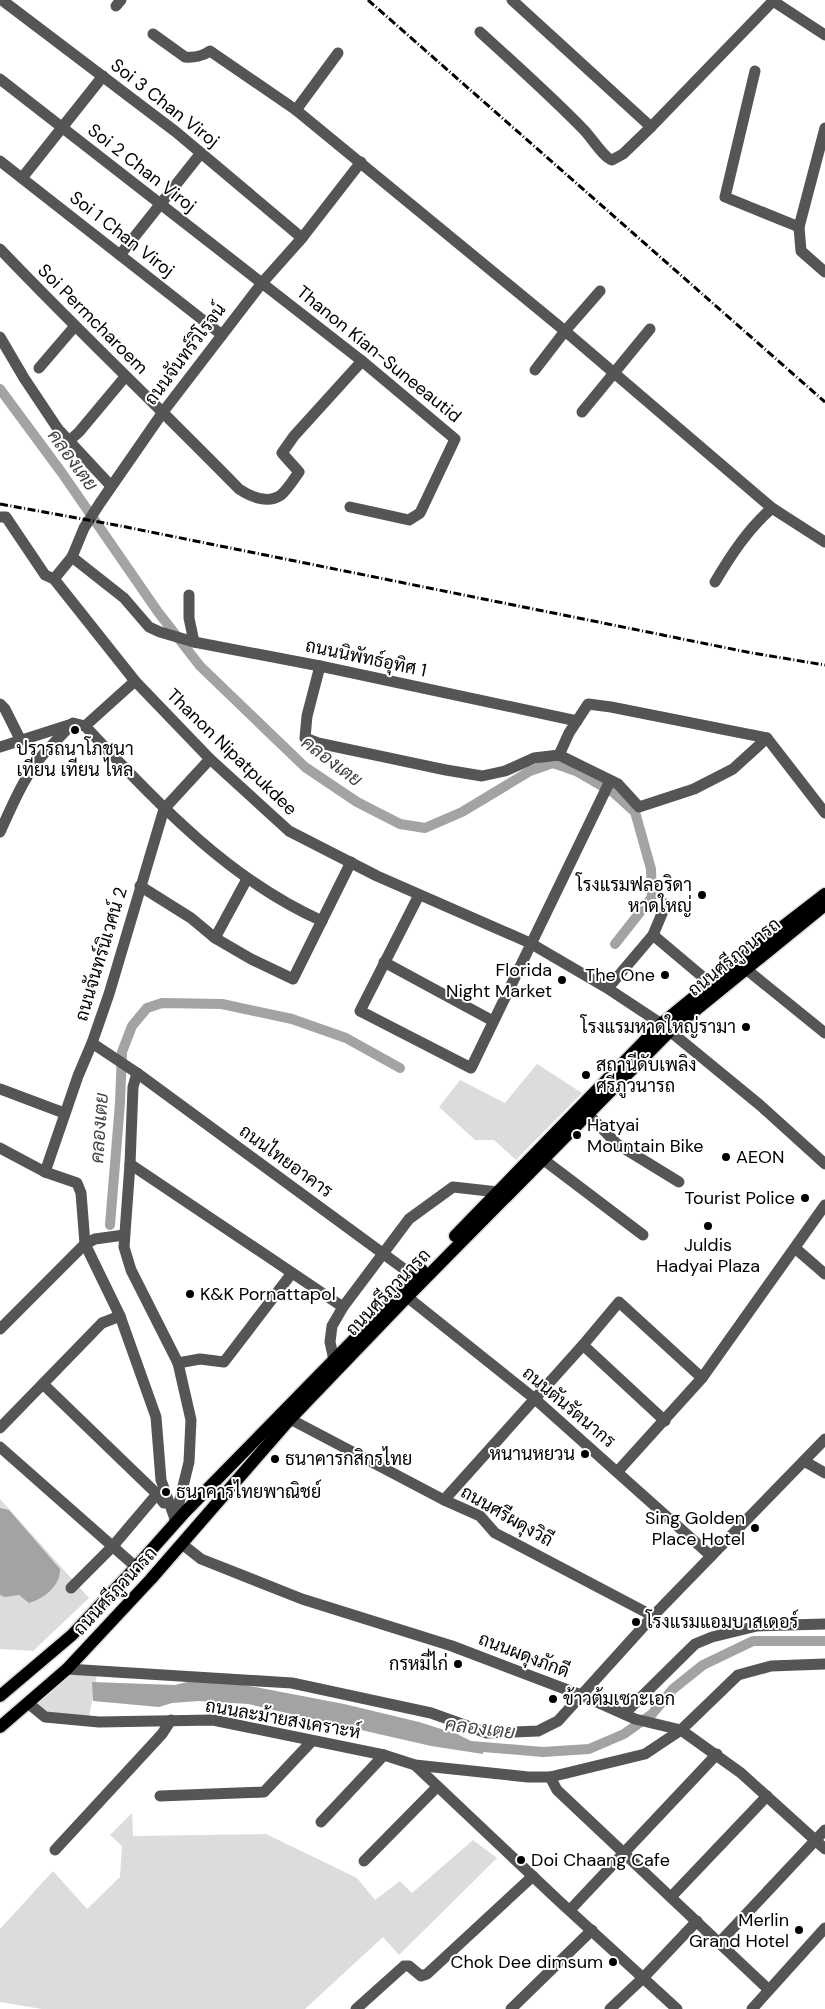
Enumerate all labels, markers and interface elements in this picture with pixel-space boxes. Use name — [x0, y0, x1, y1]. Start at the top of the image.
street label: Soi 3 Chan Viroj — [106, 53, 224, 153]
street label: Soi 2 Chan Viroj — [83, 118, 201, 218]
street label: Soi 1 Chan Viroj — [65, 186, 179, 282]
street label: Soi Permcharoem — [33, 259, 153, 379]
street label: Thanon Kian-Suneeautid — [292, 280, 466, 428]
street label: ถนนจันทร์วิโรจน์ — [138, 298, 231, 410]
water label: คลองเตย — [42, 424, 104, 496]
street label: ถนนนิพัทธ์อุทิศ 1 — [303, 632, 429, 683]
street label: Thanon Nipatpukdee — [162, 683, 302, 821]
marker: ปรารถนาโภชนา เทียน เทียน ไหล — [69, 724, 81, 736]
water label: คลองเตย — [296, 730, 368, 792]
place label: ปรารถนาโภชนา เทียน เทียน ไหล — [16, 736, 134, 782]
place label: โรงแรมฟลอริดา หาดใหญ่ — [575, 872, 692, 918]
street label: ถนนจันทร์นิเวศน์ 2 — [68, 884, 133, 1024]
marker: โรงแรมฟลอริดา หาดใหญ่ — [696, 889, 708, 901]
street label: ถนนศรีภูวนารถ — [682, 911, 786, 1003]
place label: Florida Night Market — [446, 958, 552, 1003]
place label: The One — [585, 963, 655, 987]
marker: The One — [659, 969, 671, 981]
marker: Florida Night Market — [556, 974, 568, 986]
place label: โรงแรมหาดใหญ่รามา — [580, 1014, 736, 1039]
marker: โรงแรมหาดใหญ่รามา — [740, 1021, 752, 1033]
place label: สถานีดับเพลิง ศรีภูวนารถ — [596, 1052, 697, 1099]
marker: สถานีดับเพลิง ศรีภูวนารถ — [580, 1069, 592, 1081]
water label: คลองเตย — [84, 1092, 114, 1164]
place label: Hatyai Mountain Bike — [587, 1113, 704, 1158]
street label: ถนนไทยอาคาร — [234, 1118, 338, 1203]
marker: Hatyai Mountain Bike — [571, 1129, 583, 1141]
place label: AEON — [736, 1145, 785, 1169]
marker: AEON — [720, 1151, 732, 1163]
place label: Tourist Police — [685, 1186, 795, 1210]
marker: Tourist Police — [799, 1192, 811, 1204]
marker: Juldis Hadyai Plaza — [702, 1220, 714, 1232]
place label: Juldis Hadyai Plaza — [656, 1233, 760, 1278]
street label: ถนนศรีภูวนารถ — [340, 1242, 436, 1342]
place label: K&K Pornattapol — [200, 1282, 336, 1306]
marker: K&K Pornattapol — [184, 1288, 196, 1300]
street label: ถนนตันรัตนากร — [517, 1361, 621, 1453]
place label: หนานหยวน — [489, 1442, 575, 1466]
place label: ธนาคารกสิกรไทย — [285, 1446, 412, 1471]
marker: หนานหยวน — [579, 1448, 591, 1460]
marker: ธนาคารกสิกรไทย — [269, 1453, 281, 1465]
place label: ธนาคารไทยพาณิชย์ — [176, 1479, 321, 1504]
street label: ถนนศรีผดุงวิถี — [457, 1479, 558, 1552]
marker: ธนาคารไทยพาณิชย์ — [160, 1486, 172, 1498]
place label: Sing Golden Place Hotel — [645, 1506, 745, 1551]
marker: Sing Golden Place Hotel — [749, 1522, 761, 1534]
street label: ถนนศรีภูวนารถ — [67, 1541, 163, 1641]
place label: โรงแรมแอมบาสเดอร์ — [645, 1609, 799, 1634]
marker: โรงแรมแอมบาสเดอร์ — [630, 1616, 642, 1628]
street label: ถนนผดุงภักดี — [475, 1626, 573, 1683]
place label: กรหมี่ไก่ — [389, 1648, 448, 1676]
marker: กรหมี่ไก่ — [452, 1658, 464, 1670]
place label: ข้าวต้มเซาะเอก — [563, 1687, 675, 1711]
street label: ถนนละม้ายสงเคราะห์ — [204, 1693, 363, 1744]
marker: ข้าวต้มเซาะเอก — [547, 1693, 559, 1705]
water label: คลองเตย — [443, 1711, 517, 1745]
place label: Doi Chaang Cafe — [531, 1848, 670, 1872]
marker: Doi Chaang Cafe — [515, 1854, 527, 1866]
place label: Merlin Grand Hotel — [689, 1908, 789, 1953]
marker: Merlin Grand Hotel — [793, 1924, 805, 1936]
place label: Chok Dee dimsum — [451, 1950, 603, 1974]
marker: Chok Dee dimsum — [607, 1956, 619, 1968]

